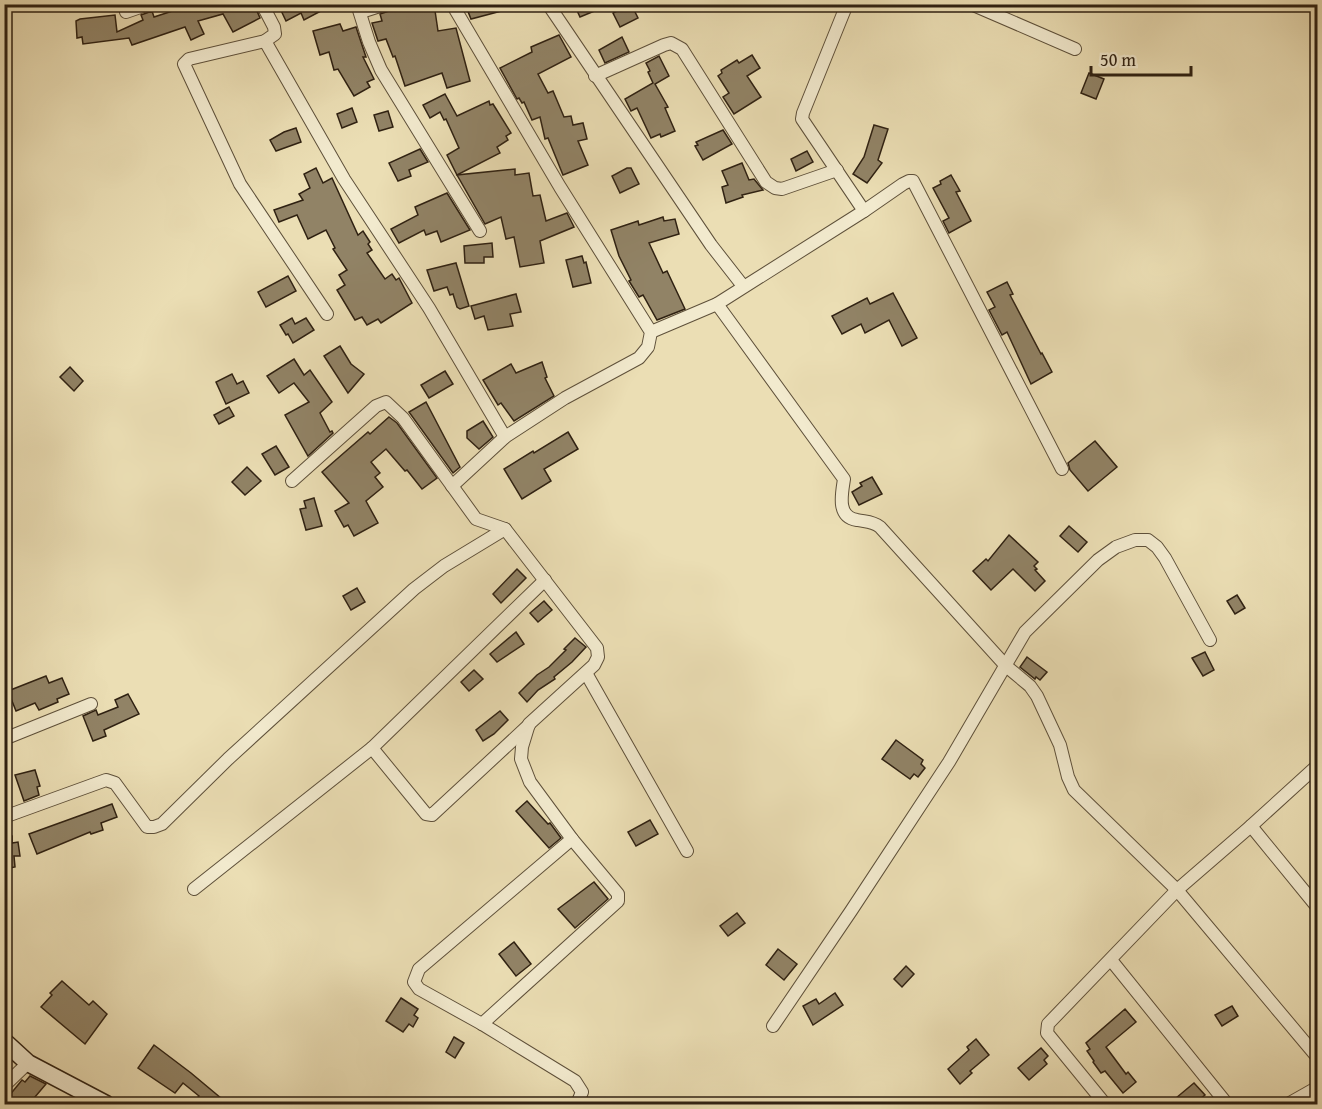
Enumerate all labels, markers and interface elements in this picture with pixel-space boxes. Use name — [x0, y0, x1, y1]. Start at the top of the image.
scale bar — [1091, 39, 1192, 77]
text: 50 m — [1100, 46, 1136, 73]

